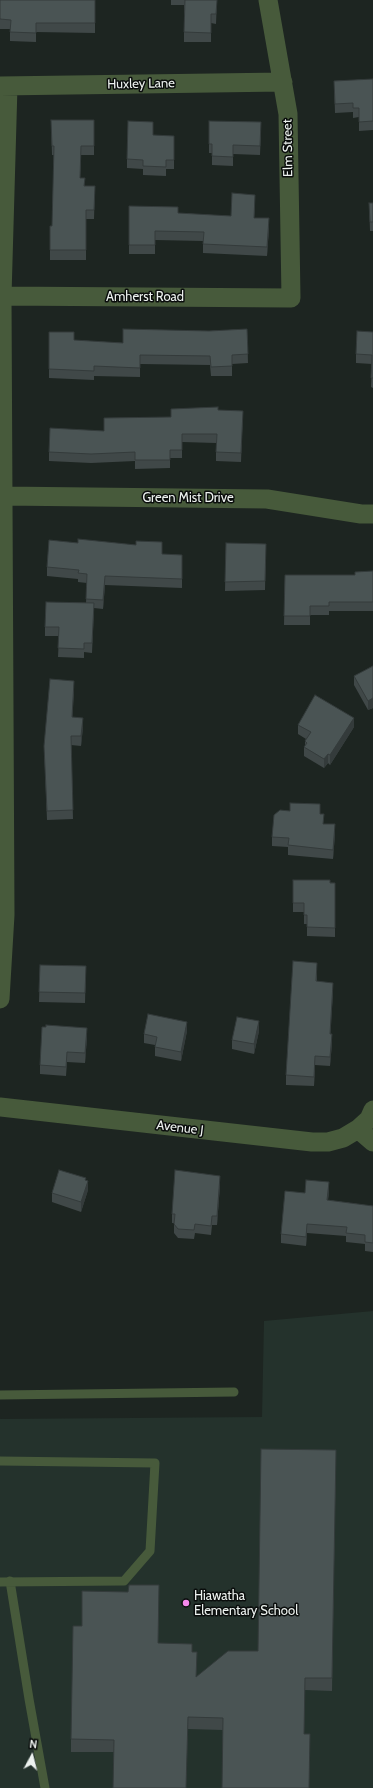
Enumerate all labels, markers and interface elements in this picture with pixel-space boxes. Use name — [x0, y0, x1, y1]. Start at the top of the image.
street label: Huxley Lane — [107, 76, 175, 92]
street label: Elm Street — [280, 119, 296, 177]
street label: Amherst Road — [106, 289, 184, 305]
street label: Green Mist Drive — [142, 490, 234, 506]
street label: Avenue J — [155, 1117, 205, 1139]
place label: Hiawatha Elementary School — [194, 1588, 298, 1619]
marker: Hiawatha Elementary School — [181, 1598, 191, 1608]
north arrow — [12, 1736, 52, 1776]
text: N — [29, 1737, 38, 1752]

